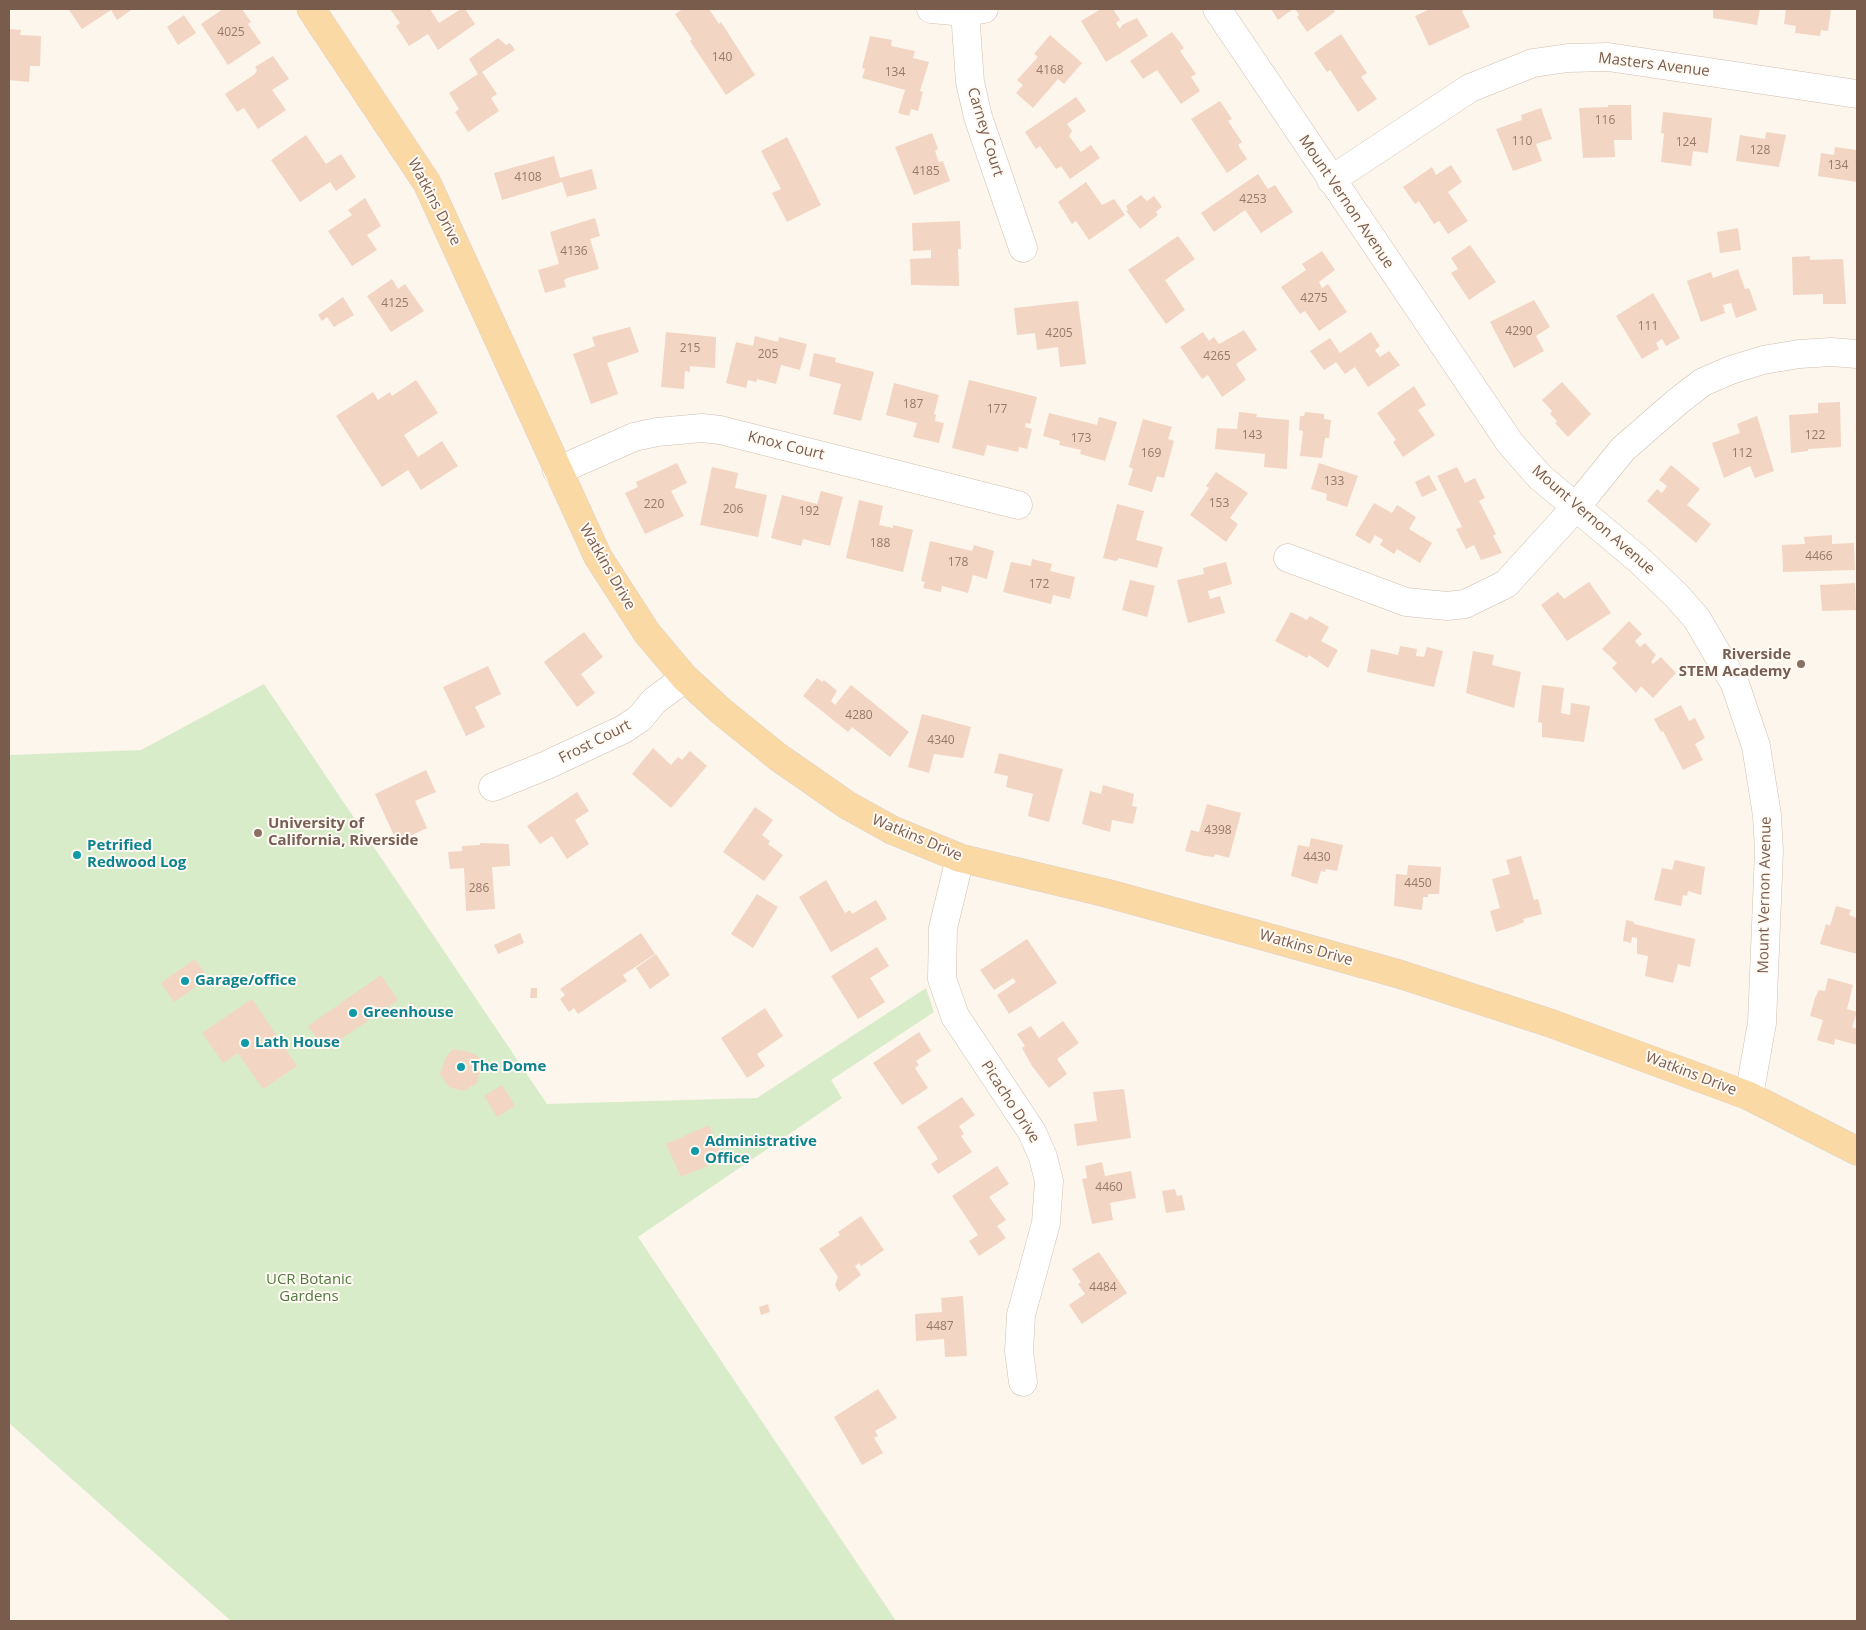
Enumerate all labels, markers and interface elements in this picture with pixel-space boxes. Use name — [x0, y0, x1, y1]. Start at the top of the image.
house number: 4025 — [217, 26, 245, 40]
street label: Masters Avenue — [1597, 49, 1711, 81]
house number: 140 — [712, 51, 732, 65]
house number: 4168 — [1036, 64, 1064, 78]
house number: 134 — [885, 66, 905, 80]
street label: Carney Court — [963, 85, 1007, 179]
house number: 116 — [1595, 114, 1615, 128]
street label: Mount Vernon Avenue — [1295, 132, 1397, 272]
house number: 110 — [1512, 135, 1532, 149]
house number: 124 — [1676, 136, 1696, 150]
house number: 128 — [1750, 144, 1770, 158]
street label: Watkins Drive — [403, 155, 465, 249]
house number: 134 — [1828, 159, 1848, 173]
house number: 4185 — [912, 165, 940, 179]
house number: 4108 — [514, 171, 542, 185]
house number: 4253 — [1239, 193, 1267, 207]
house number: 4136 — [560, 245, 588, 259]
house number: 4275 — [1300, 292, 1328, 306]
house number: 4125 — [381, 297, 409, 311]
house number: 111 — [1638, 320, 1658, 334]
house number: 4290 — [1505, 325, 1533, 339]
house number: 4205 — [1045, 327, 1073, 341]
house number: 215 — [680, 342, 700, 356]
house number: 205 — [758, 348, 778, 362]
house number: 4265 — [1203, 350, 1231, 364]
house number: 187 — [903, 398, 923, 412]
house number: 177 — [987, 403, 1007, 417]
street label: Knox Court — [746, 428, 826, 464]
house number: 143 — [1242, 429, 1262, 443]
house number: 122 — [1805, 429, 1825, 443]
house number: 173 — [1071, 432, 1091, 446]
house number: 169 — [1141, 447, 1161, 461]
house number: 112 — [1732, 447, 1752, 461]
street label: Mount Vernon Avenue — [1528, 462, 1658, 578]
house number: 133 — [1324, 475, 1344, 489]
house number: 153 — [1209, 497, 1229, 511]
house number: 220 — [644, 498, 664, 512]
house number: 206 — [723, 503, 743, 517]
house number: 192 — [799, 505, 819, 519]
street label: Watkins Drive — [575, 521, 639, 613]
house number: 188 — [870, 537, 890, 551]
house number: 4466 — [1805, 550, 1833, 564]
house number: 178 — [948, 556, 968, 570]
house number: 172 — [1029, 578, 1049, 592]
place label: Riverside STEM Academy — [1679, 646, 1791, 681]
marker: Riverside STEM Academy — [1795, 658, 1807, 670]
house number: 4280 — [845, 709, 873, 723]
street label: Frost Court — [556, 716, 634, 768]
house number: 4340 — [927, 734, 955, 748]
street label: Watkins Drive — [869, 811, 965, 865]
place label: University of California, Riverside — [268, 815, 418, 850]
street label: Mount Vernon Avenue — [1755, 816, 1775, 974]
house number: 4398 — [1204, 824, 1232, 838]
marker: University of California, Riverside — [252, 827, 264, 839]
place label: Petrified Redwood Log — [87, 837, 186, 872]
marker: Petrified Redwood Log — [71, 849, 83, 861]
house number: 4430 — [1303, 851, 1331, 865]
house number: 4450 — [1404, 877, 1432, 891]
house number: 286 — [469, 882, 489, 896]
street label: Watkins Drive — [1257, 926, 1355, 970]
place label: Garage/office — [195, 972, 296, 990]
marker: Garage/office — [179, 975, 191, 987]
place label: Greenhouse — [363, 1004, 454, 1022]
marker: Greenhouse — [347, 1007, 359, 1019]
place label: Lath House — [255, 1034, 340, 1052]
marker: Lath House — [239, 1037, 251, 1049]
street label: Watkins Drive — [1643, 1048, 1739, 1100]
place label: The Dome — [471, 1058, 546, 1076]
street label: Picacho Drive — [977, 1058, 1043, 1146]
marker: The Dome — [455, 1061, 467, 1073]
place label: Administrative Office — [705, 1133, 817, 1168]
marker: Administrative Office — [689, 1145, 701, 1157]
house number: 4460 — [1095, 1181, 1123, 1195]
park label: UCR Botanic Gardens — [266, 1271, 352, 1306]
house number: 4484 — [1089, 1281, 1117, 1295]
house number: 4487 — [926, 1320, 954, 1334]

